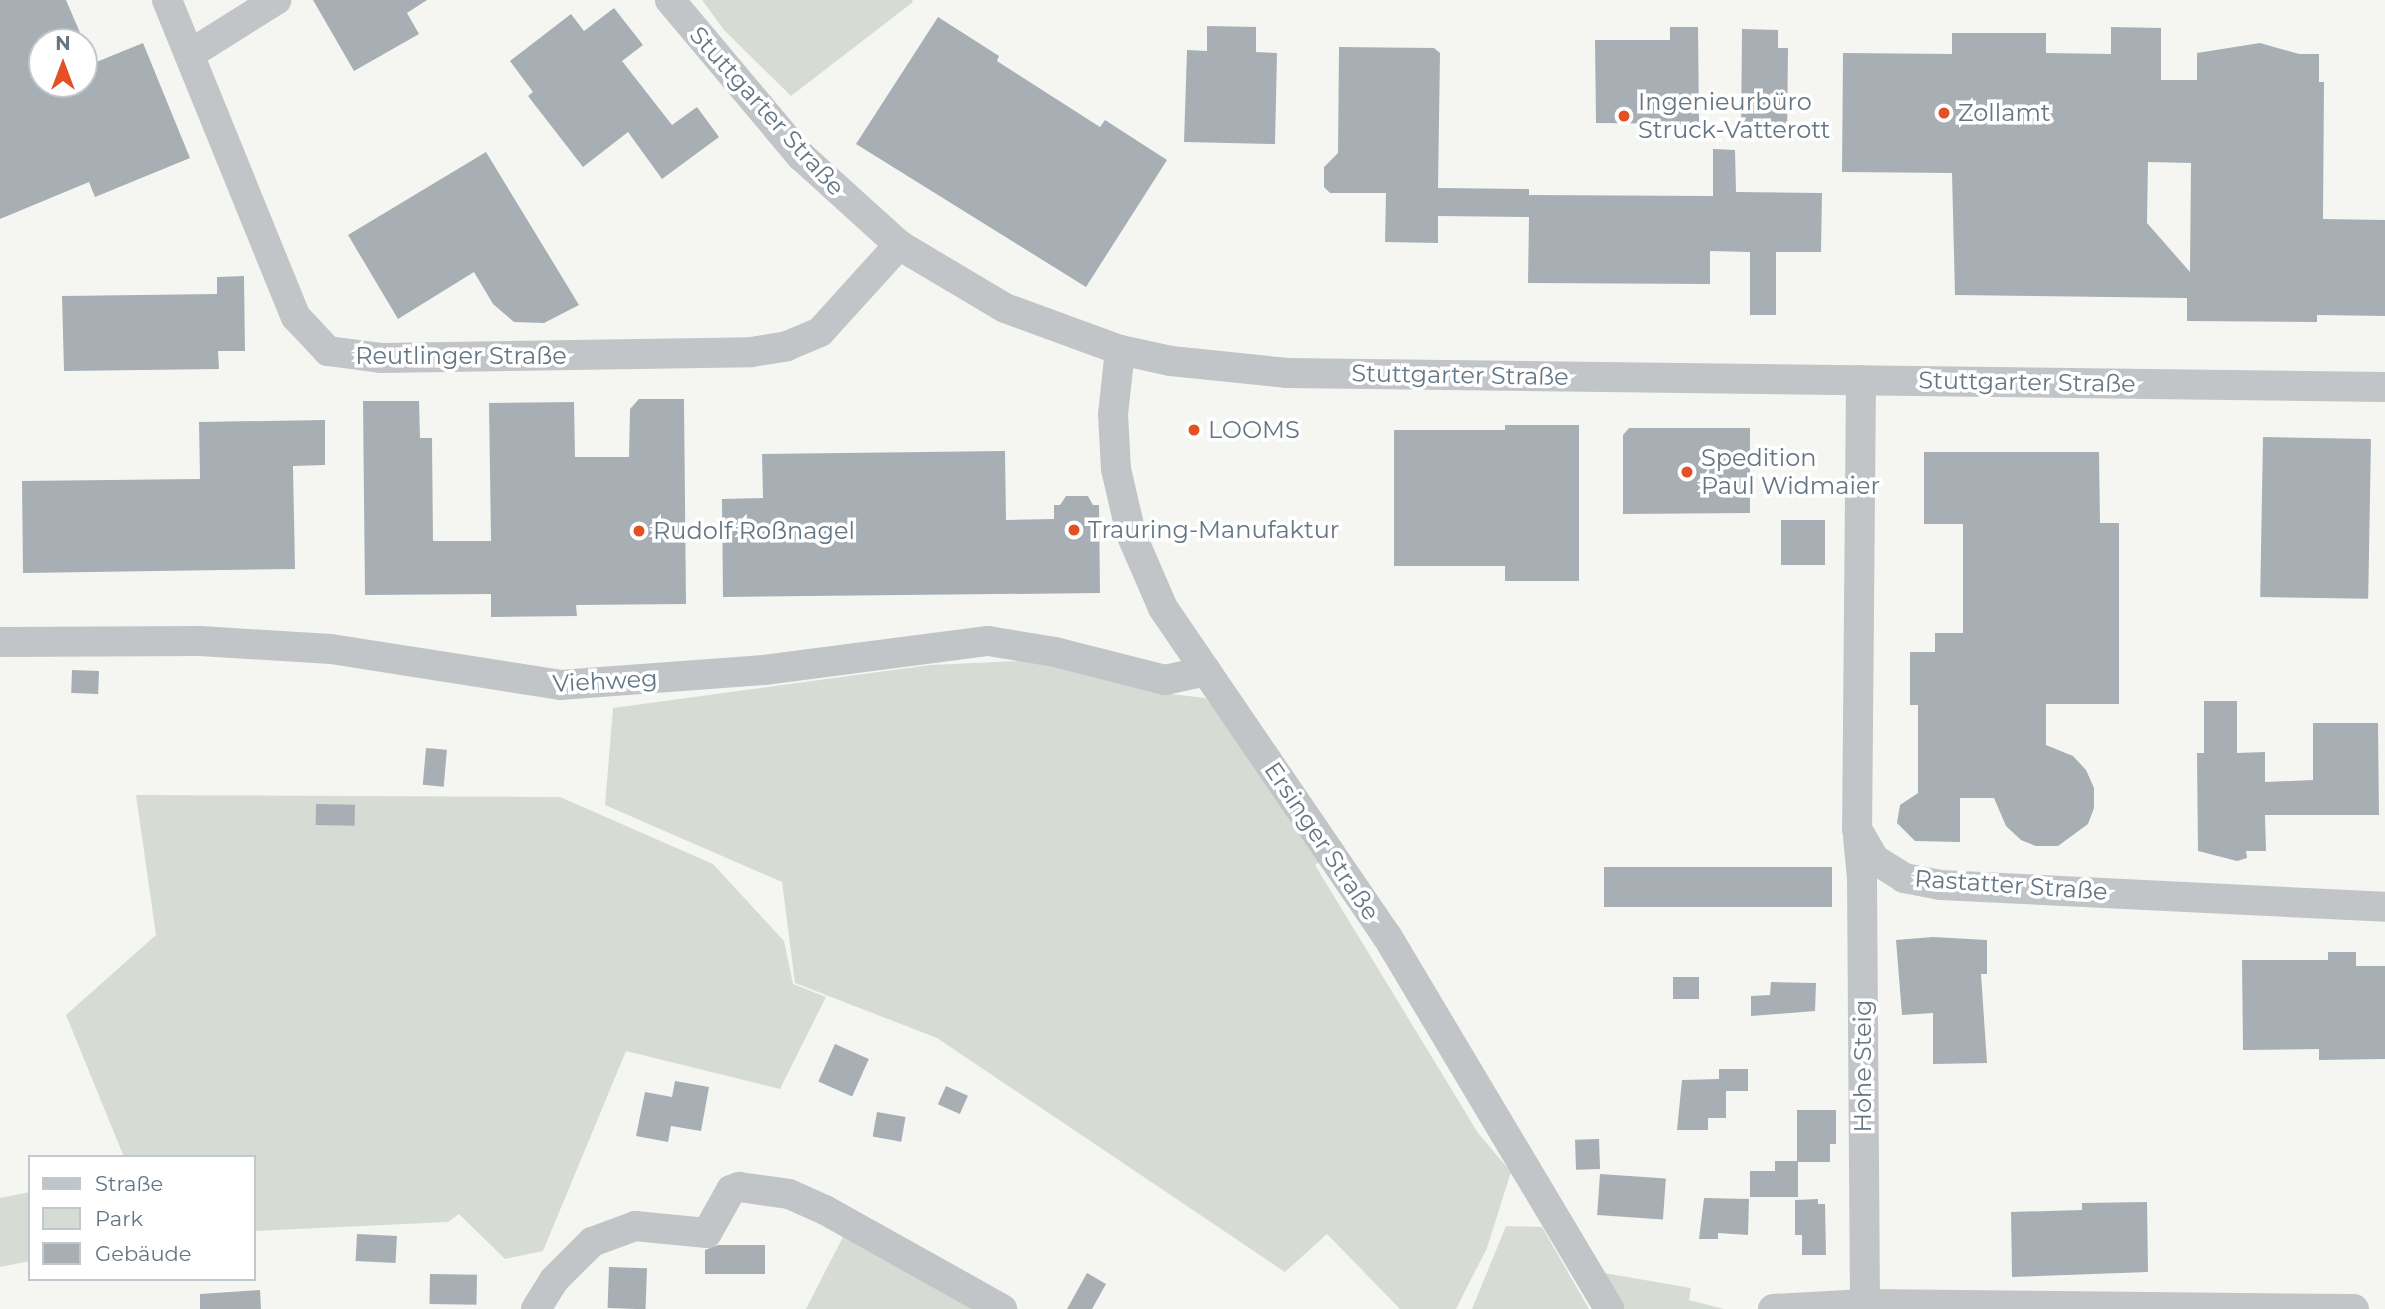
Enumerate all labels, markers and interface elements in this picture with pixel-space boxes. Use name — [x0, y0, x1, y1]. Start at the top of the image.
street label: Stuttgarter Straße — [684, 21, 850, 201]
north arrow — [28, 28, 98, 98]
text: N — [55, 32, 71, 55]
place label: Ingenieurbüro Struck-Vatterott — [1638, 88, 1830, 144]
place label: Zollamt — [1958, 99, 2051, 127]
marker: Zollamt — [1936, 105, 1952, 121]
marker: Ingenieurbüro Struck-Vatterott — [1616, 108, 1632, 124]
street label: Reutlinger Straße — [355, 342, 567, 370]
street label: Stuttgarter Straße — [1351, 359, 1569, 391]
street label: Stuttgarter Straße — [1918, 366, 2136, 398]
place label: LOOMS — [1208, 416, 1300, 444]
marker: LOOMS — [1186, 422, 1202, 438]
place label: Spedition Paul Widmaier — [1701, 444, 1880, 500]
marker: Spedition Paul Widmaier — [1679, 464, 1695, 480]
place label: Trauring-Manufaktur — [1088, 516, 1339, 544]
place label: Rudolf Roßnagel — [653, 517, 855, 545]
marker: Trauring-Manufaktur — [1066, 522, 1082, 538]
marker: Rudolf Roßnagel — [631, 523, 647, 539]
street label: Viehweg — [552, 664, 658, 698]
street label: Ersinger Straße — [1258, 756, 1386, 926]
street label: Rastatter Straße — [1913, 864, 2109, 906]
street label: Hohe Steig — [1849, 999, 1877, 1133]
legend — [28, 1155, 256, 1281]
text: Straße — [95, 1171, 163, 1196]
text: Park — [95, 1206, 143, 1231]
text: Gebäude — [95, 1241, 192, 1266]

